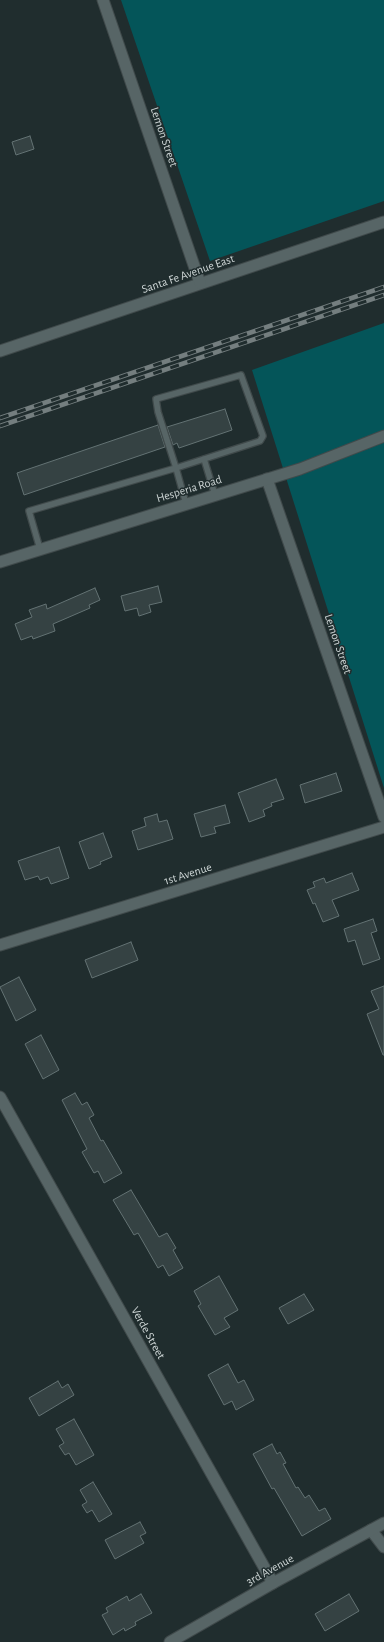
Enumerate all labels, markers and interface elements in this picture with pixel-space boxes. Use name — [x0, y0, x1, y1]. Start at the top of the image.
street label: Lemon Street — [147, 105, 181, 169]
street label: Santa Fe Avenue East — [140, 251, 236, 297]
street label: Hesperia Road — [154, 472, 224, 506]
street label: Lemon Street — [321, 612, 355, 676]
street label: 1st Avenue — [162, 860, 214, 888]
street label: Verde Street — [128, 1304, 168, 1362]
street label: 3rd Avenue — [244, 1551, 296, 1589]

